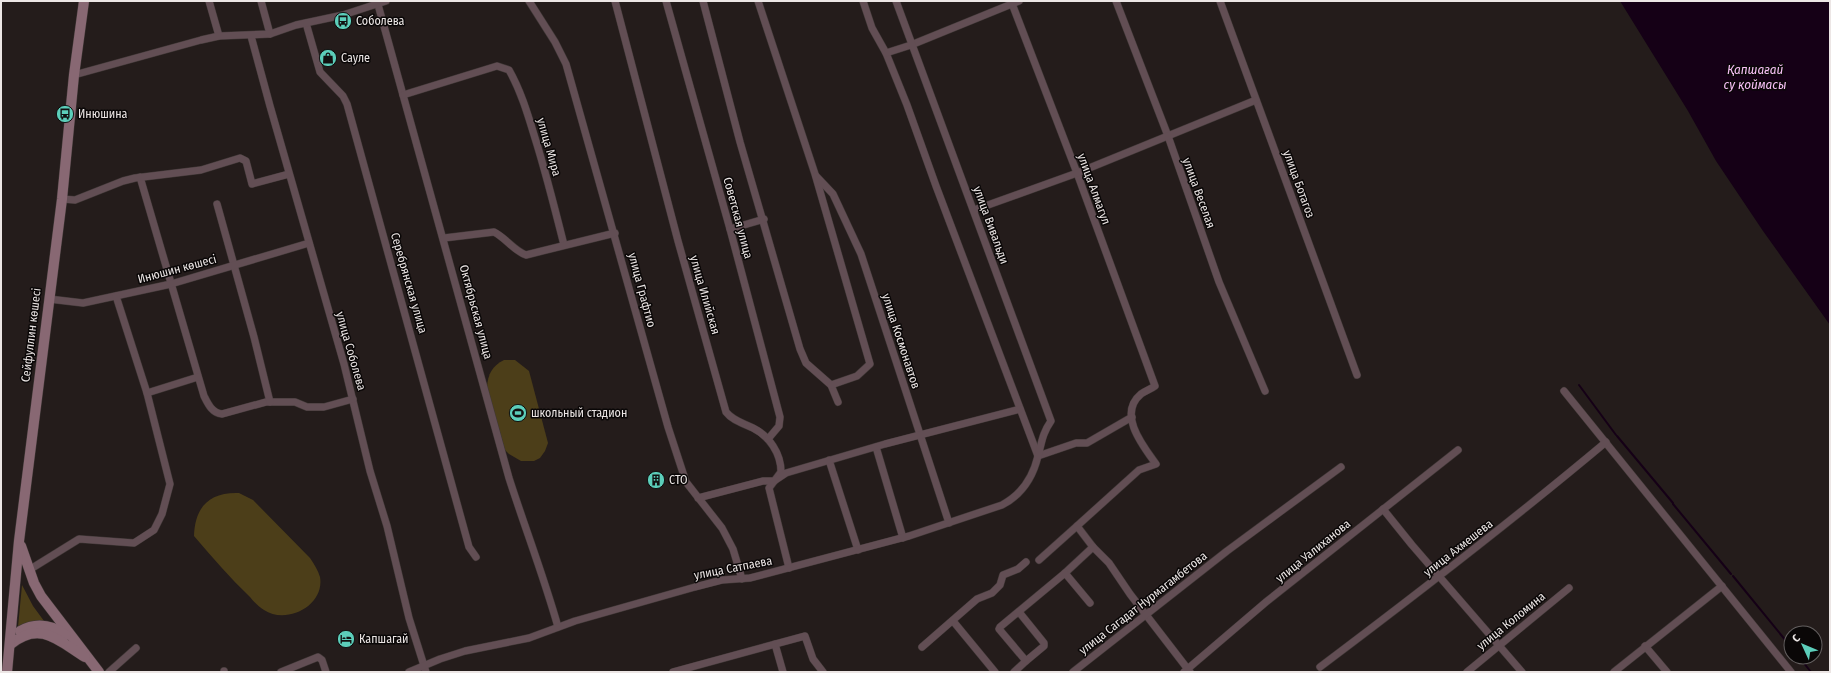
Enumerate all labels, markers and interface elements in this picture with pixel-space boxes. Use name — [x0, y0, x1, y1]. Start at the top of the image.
bus stop icon: Соболева — [333, 11, 353, 31]
place label: Соболева — [356, 14, 405, 28]
shop icon: Сауле — [318, 48, 338, 68]
place label: Сауле — [341, 51, 370, 65]
water label: Қапшағай су қоймасы — [1724, 62, 1786, 92]
bus stop icon: Инюшина — [55, 104, 75, 124]
place label: Инюшина — [78, 107, 128, 121]
street label: улица Мира — [534, 116, 564, 178]
street label: улица Ботагоз — [1280, 148, 1318, 220]
street label: улица Алмагул — [1075, 152, 1113, 226]
street label: улица Веселая — [1180, 156, 1218, 230]
street label: Советская улица — [720, 176, 756, 260]
street label: улица Вивальди — [970, 184, 1012, 266]
street label: Серебрянская улица — [388, 231, 430, 335]
street label: улица Графтио — [625, 251, 659, 329]
street label: Инюшин көшесі — [136, 252, 218, 286]
street label: улица Илийская — [687, 254, 723, 336]
street label: Октябрьская улица — [457, 263, 495, 361]
street label: Сейфуллин көшесі — [18, 287, 44, 383]
street label: улица Космонавтов — [879, 292, 923, 390]
street label: улица Соболева — [333, 310, 369, 392]
sports icon: школьный стадион — [508, 403, 528, 423]
place label: школьный стадион — [531, 406, 627, 420]
building icon: СТО — [646, 470, 666, 490]
place label: СТО — [669, 473, 688, 487]
street label: улица Уалиханова — [1273, 517, 1353, 585]
street label: улица Ахмешева — [1421, 517, 1495, 579]
street label: улица Сагадат Нурмагамбетова — [1076, 549, 1210, 657]
street label: улица Сатпаева — [693, 554, 773, 582]
street label: улица Коломина — [1474, 589, 1548, 653]
north arrow — [1783, 625, 1823, 665]
hotel icon: Капшагай — [336, 629, 356, 649]
place label: Капшагай — [359, 632, 409, 646]
text: С — [1789, 632, 1803, 645]

